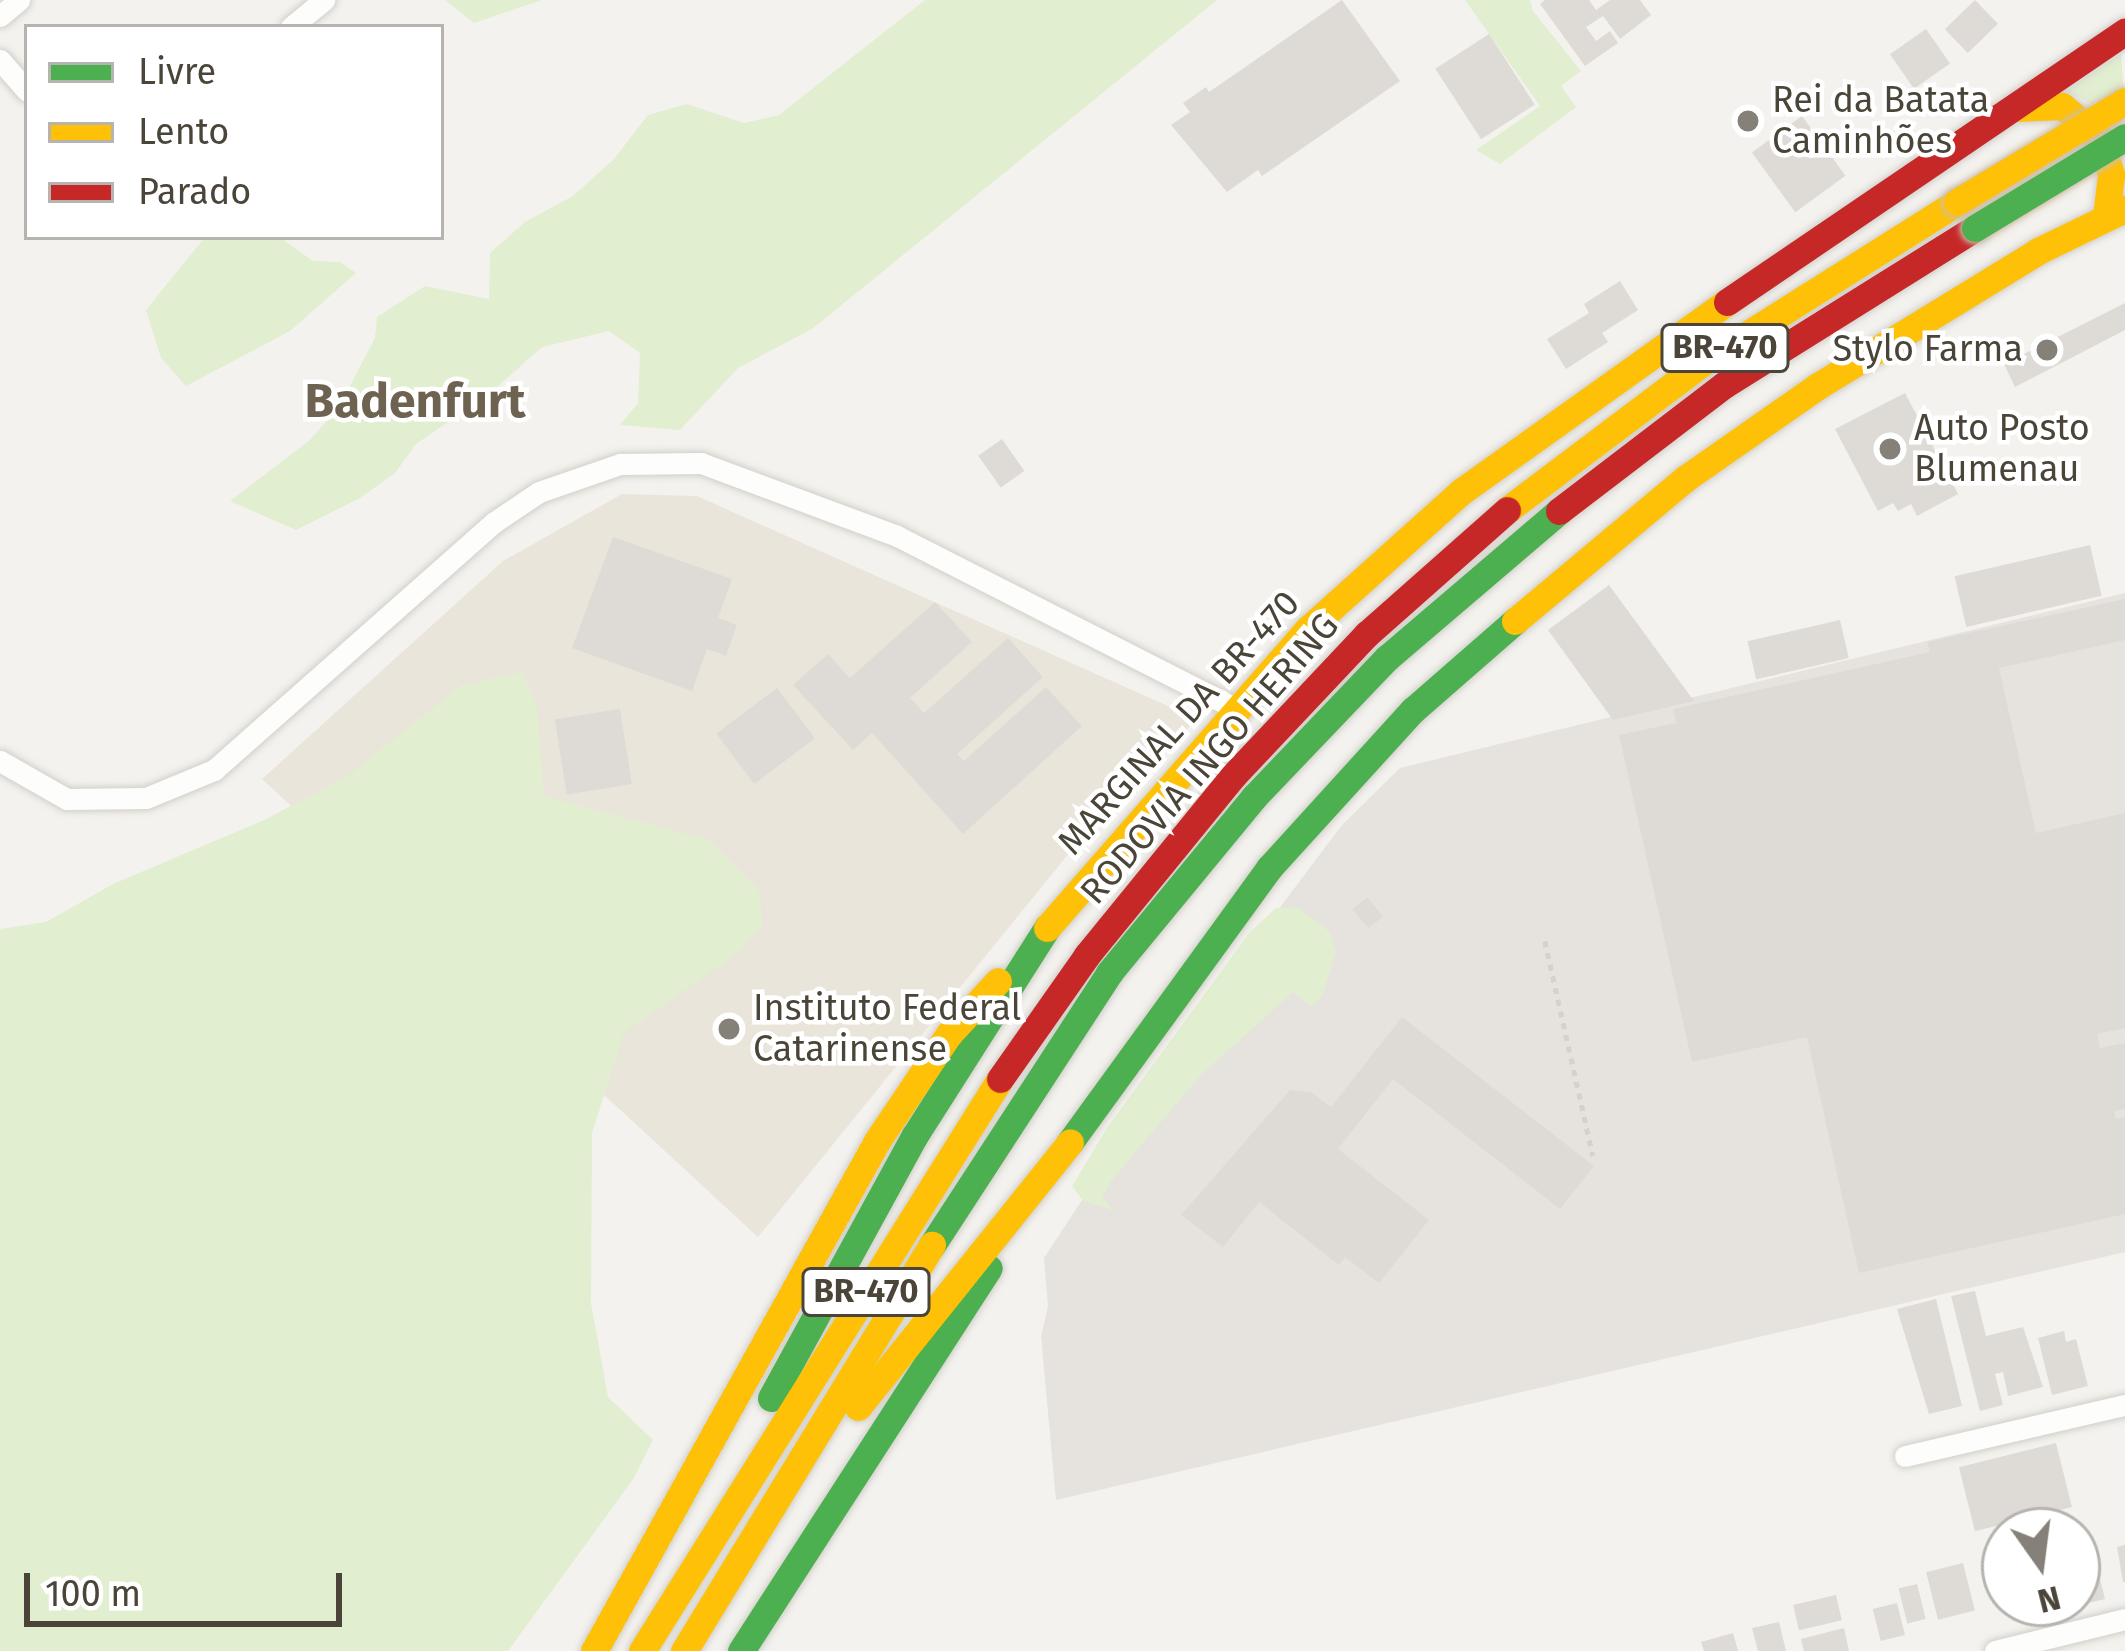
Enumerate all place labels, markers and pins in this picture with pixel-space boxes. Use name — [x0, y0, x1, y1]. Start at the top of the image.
place label: Rei da Batata Caminhões — [1772, 78, 1989, 163]
marker: Rei da Batata Caminhões — [1735, 108, 1761, 134]
place label: Stylo Farma — [1832, 328, 2023, 372]
marker: Stylo Farma — [2034, 337, 2060, 363]
place label: Auto Posto Blumenau — [1914, 406, 2090, 491]
marker: Auto Posto Blumenau — [1877, 436, 1903, 462]
place label: Instituto Federal Catarinense — [753, 986, 1021, 1071]
marker: Instituto Federal Catarinense — [716, 1016, 742, 1042]

